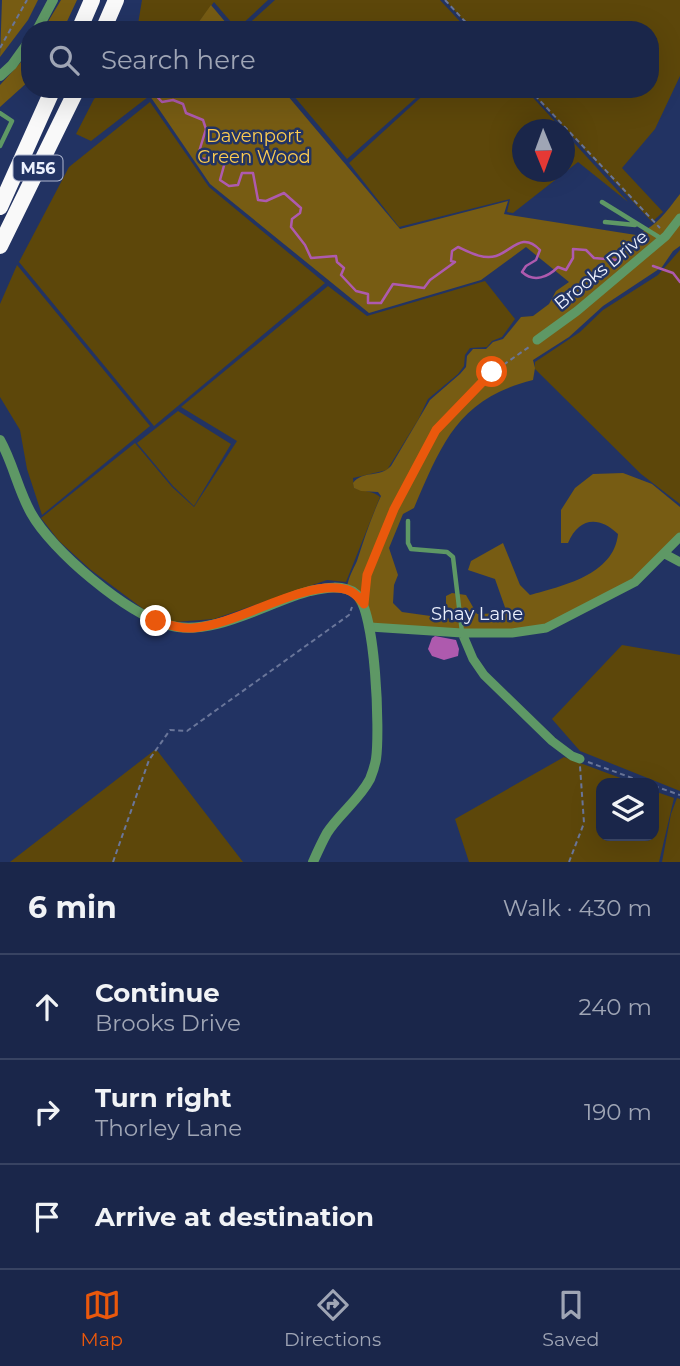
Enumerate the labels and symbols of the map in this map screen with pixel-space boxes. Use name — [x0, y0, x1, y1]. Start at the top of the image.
north arrow — [512, 119, 575, 182]
park label: Davenport Green Wood — [197, 125, 311, 168]
road number: M56 — [14, 156, 62, 180]
street label: Brooks Drive — [550, 225, 652, 315]
route start — [476, 356, 507, 387]
street label: Shay Lane — [431, 603, 523, 625]
route end — [140, 605, 171, 636]

